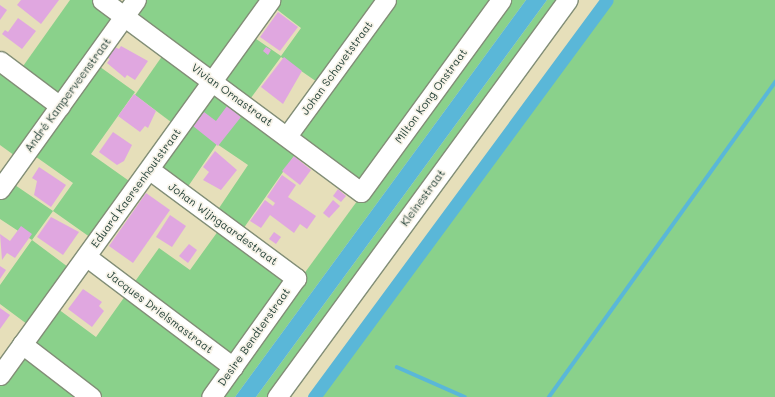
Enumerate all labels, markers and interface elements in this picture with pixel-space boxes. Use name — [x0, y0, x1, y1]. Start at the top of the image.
street label: Johan Schavetstraat — [299, 19, 375, 117]
street label: André Kamperveenstraat — [22, 35, 114, 155]
street label: Milton Kong Onstraat — [392, 46, 470, 146]
street label: Vivian Ornastraat — [189, 61, 275, 129]
street label: Eduard Kaersenhoutstraat — [88, 126, 184, 250]
street label: Kleinestraat — [398, 167, 448, 229]
street label: Johan Wijngaardestraat — [166, 180, 280, 268]
street label: Jacques Drielsmastraat — [104, 268, 216, 356]
street label: Desire Bendterstraat — [215, 285, 293, 389]

